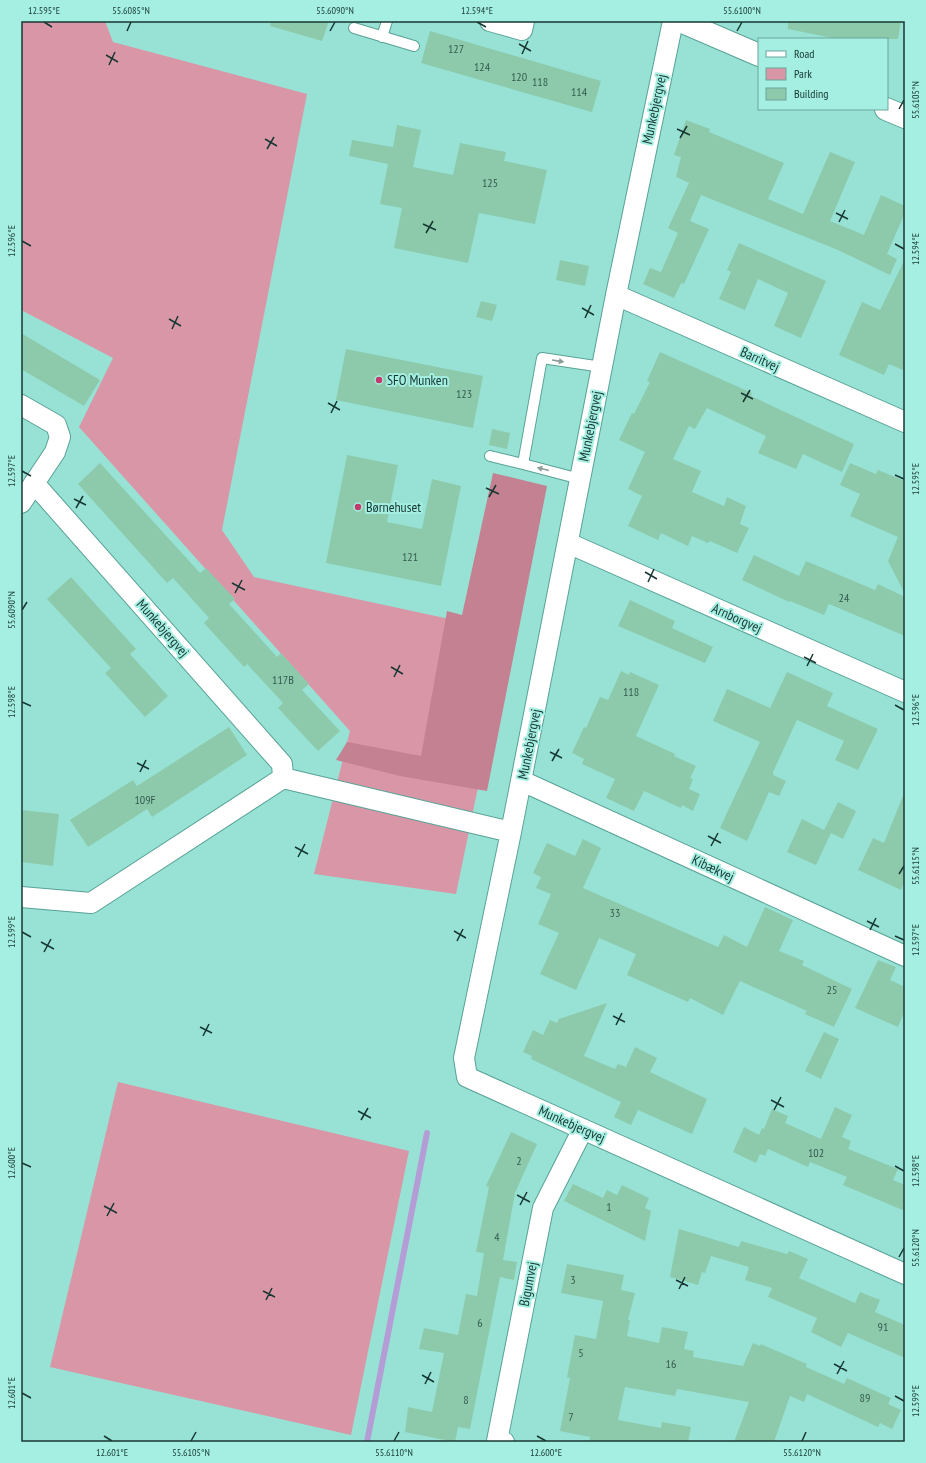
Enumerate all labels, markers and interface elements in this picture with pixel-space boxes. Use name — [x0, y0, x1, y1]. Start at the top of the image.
text: 12.595°E — [28, 4, 60, 17]
text: 55.6085°N — [112, 4, 150, 17]
text: 55.6090°N — [316, 4, 354, 17]
text: 12.594°E — [461, 4, 493, 17]
text: 55.6100°N — [723, 4, 761, 17]
legend — [758, 38, 888, 110]
house number: 127 — [448, 41, 464, 56]
text: Road — [794, 46, 814, 61]
house number: 124 — [474, 59, 491, 74]
text: Park — [794, 66, 812, 81]
house number: 120 — [511, 69, 527, 84]
street label: Munkebjergvej — [638, 72, 670, 146]
house number: 118 — [532, 74, 548, 89]
text: 55.6105°N — [909, 81, 922, 119]
house number: 114 — [571, 84, 588, 99]
text: Building — [794, 86, 829, 101]
house number: 125 — [482, 175, 498, 190]
text: 12.596°E — [5, 225, 18, 257]
text: 12.594°E — [909, 233, 922, 265]
street label: Barritvej — [738, 342, 782, 376]
one-way arrow — [552, 358, 564, 364]
place label: SFO Munken — [387, 371, 448, 389]
marker: SFO Munken — [374, 375, 384, 385]
house number: 123 — [456, 386, 472, 401]
street label: Munkebjergvej — [574, 389, 606, 463]
text: 12.597°E — [5, 455, 18, 487]
text: 12.595°E — [909, 463, 922, 495]
one-way arrow — [536, 466, 548, 472]
place label: Børnehuset — [366, 498, 421, 516]
marker: Børnehuset — [353, 502, 363, 512]
house number: 121 — [402, 549, 418, 564]
house number: 24 — [839, 590, 850, 605]
text: 55.6090°N — [5, 591, 18, 629]
street label: Munkebjergvej — [133, 595, 193, 661]
street label: Arnborgvej — [709, 599, 765, 637]
house number: 117B — [272, 672, 294, 687]
house number: 118 — [623, 684, 639, 699]
text: 12.598°E — [5, 686, 18, 718]
text: 12.596°E — [909, 694, 922, 726]
street label: Munkebjergvej — [513, 707, 545, 781]
house number: 109F — [134, 792, 156, 807]
text: 55.6115°N — [909, 847, 922, 885]
street label: Kibækvej — [689, 850, 737, 886]
house number: 33 — [610, 905, 620, 920]
text: 12.599°E — [5, 916, 18, 948]
text: 12.597°E — [909, 924, 922, 956]
house number: 25 — [827, 982, 837, 997]
street label: Munkebjergvej — [536, 1101, 608, 1147]
house number: 102 — [808, 1145, 824, 1160]
text: 12.600°E — [5, 1147, 18, 1179]
house number: 2 — [516, 1153, 522, 1168]
text: 12.598°E — [909, 1155, 922, 1187]
house number: 1 — [606, 1199, 612, 1214]
house number: 4 — [494, 1229, 500, 1244]
text: 55.6120°N — [909, 1229, 922, 1267]
street label: Bigumvej — [515, 1260, 541, 1308]
house number: 3 — [570, 1272, 576, 1287]
house number: 6 — [477, 1315, 483, 1330]
house number: 91 — [878, 1319, 888, 1334]
house number: 5 — [578, 1345, 584, 1360]
house number: 16 — [666, 1356, 676, 1371]
text: 12.601°E — [5, 1377, 18, 1409]
text: 12.599°E — [909, 1385, 922, 1417]
house number: 89 — [860, 1390, 870, 1405]
house number: 8 — [463, 1392, 469, 1407]
house number: 7 — [568, 1409, 574, 1424]
text: 12.601°E — [96, 1446, 128, 1459]
text: 55.6105°N — [172, 1446, 210, 1459]
text: 55.6110°N — [375, 1446, 413, 1459]
text: 12.600°E — [530, 1446, 562, 1459]
text: 55.6120°N — [783, 1446, 821, 1459]

